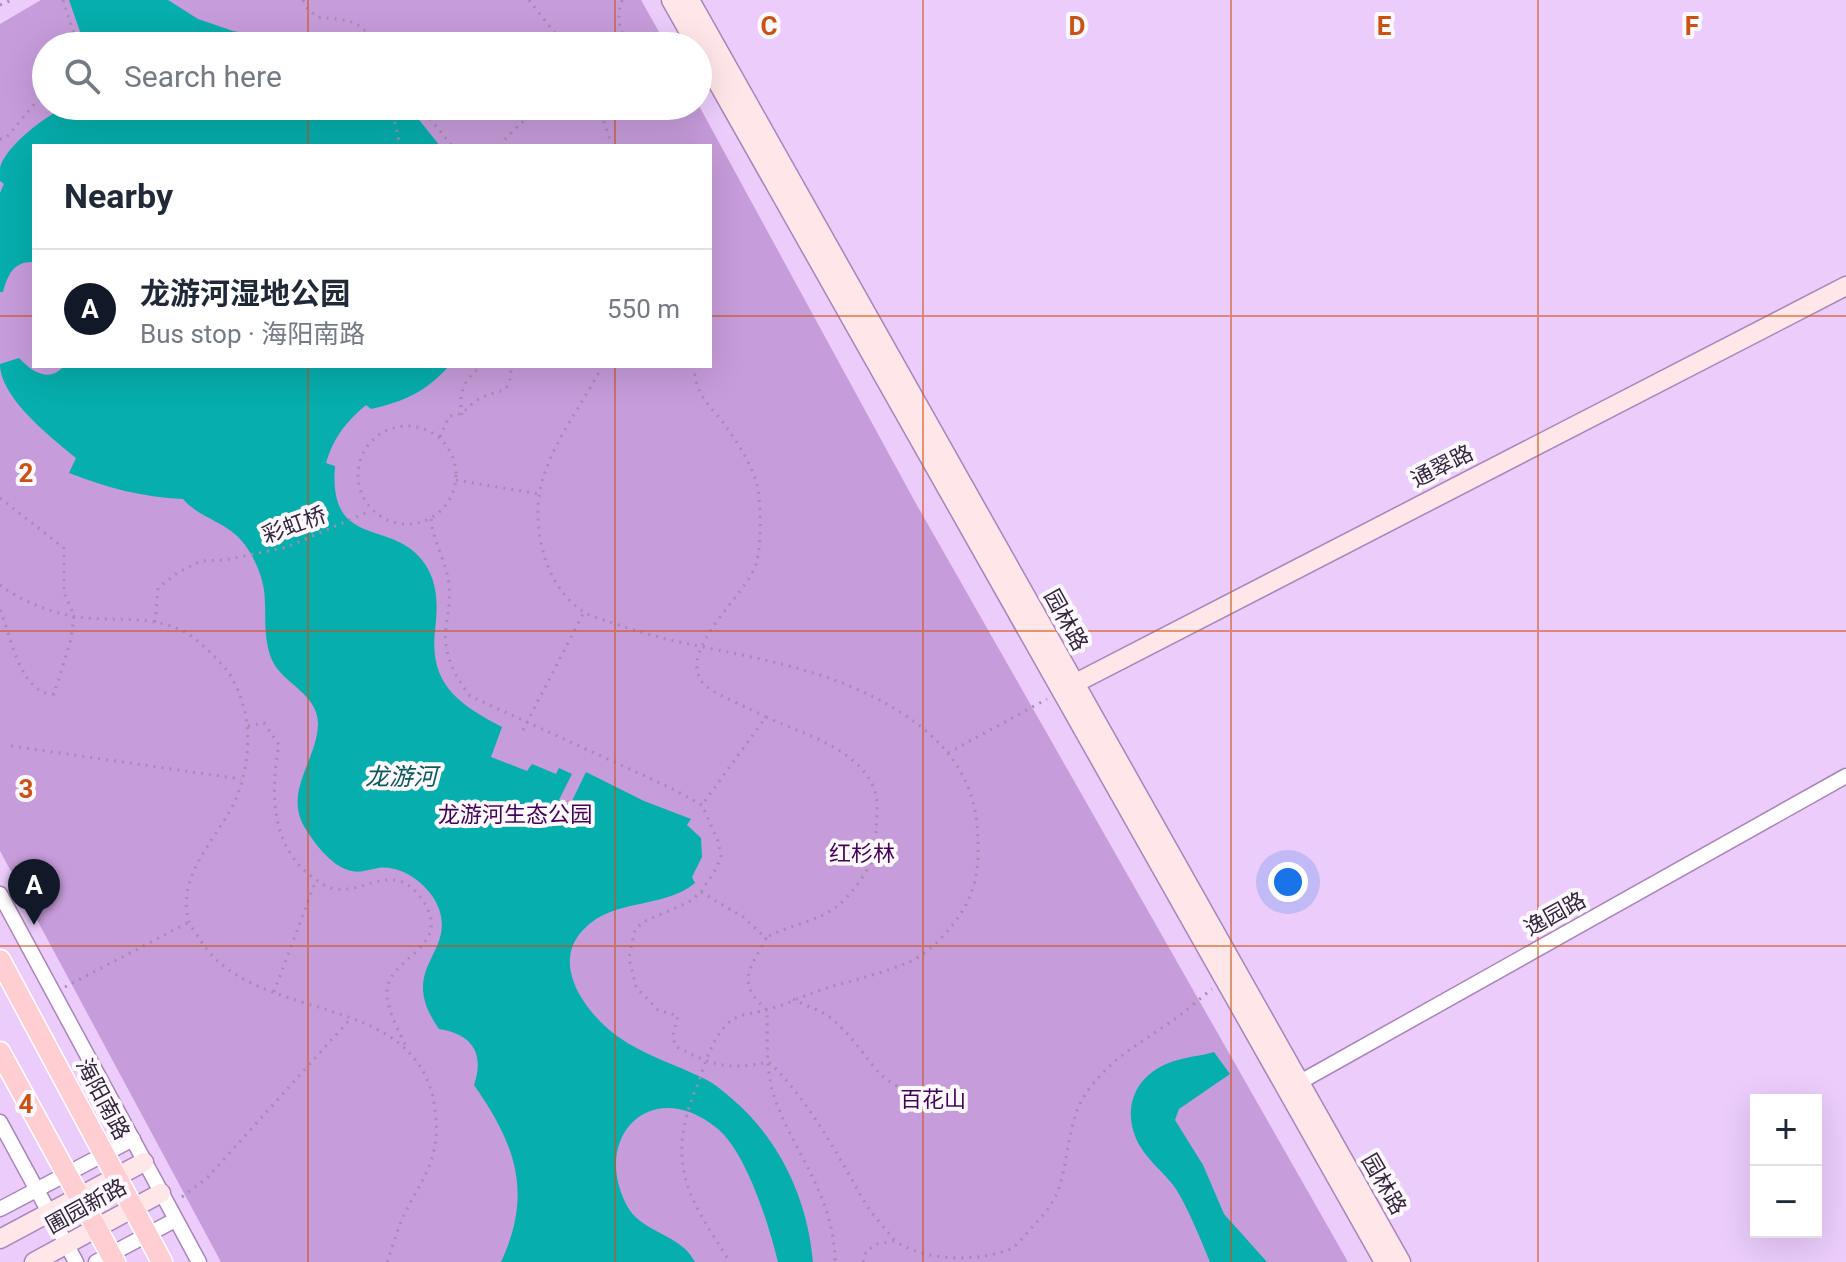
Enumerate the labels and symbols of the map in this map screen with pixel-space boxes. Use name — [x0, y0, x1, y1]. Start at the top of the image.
text: C — [760, 11, 778, 41]
text: D — [1069, 11, 1085, 41]
text: E — [1377, 11, 1392, 41]
text: F — [1685, 11, 1699, 41]
street label: 通翠路 — [1407, 440, 1477, 492]
text: 2 — [19, 458, 33, 488]
street label: 彩虹桥 — [259, 502, 329, 548]
street label: 园林路 — [1039, 585, 1093, 655]
water label: 龙游河 — [365, 763, 441, 791]
text: 3 — [19, 774, 33, 804]
park label: 龙游河生态公园 — [438, 802, 592, 827]
park label: 红杉林 — [829, 841, 895, 866]
pin: A — [8, 859, 60, 925]
your location — [1268, 862, 1308, 902]
street label: 逸园路 — [1520, 887, 1590, 941]
street label: 海阳南路 — [71, 1054, 135, 1144]
park label: 百花山 — [900, 1087, 966, 1112]
text: 4 — [19, 1089, 34, 1119]
street label: 园林路 — [1357, 1149, 1411, 1219]
street label: 圃园新路 — [41, 1174, 131, 1238]

